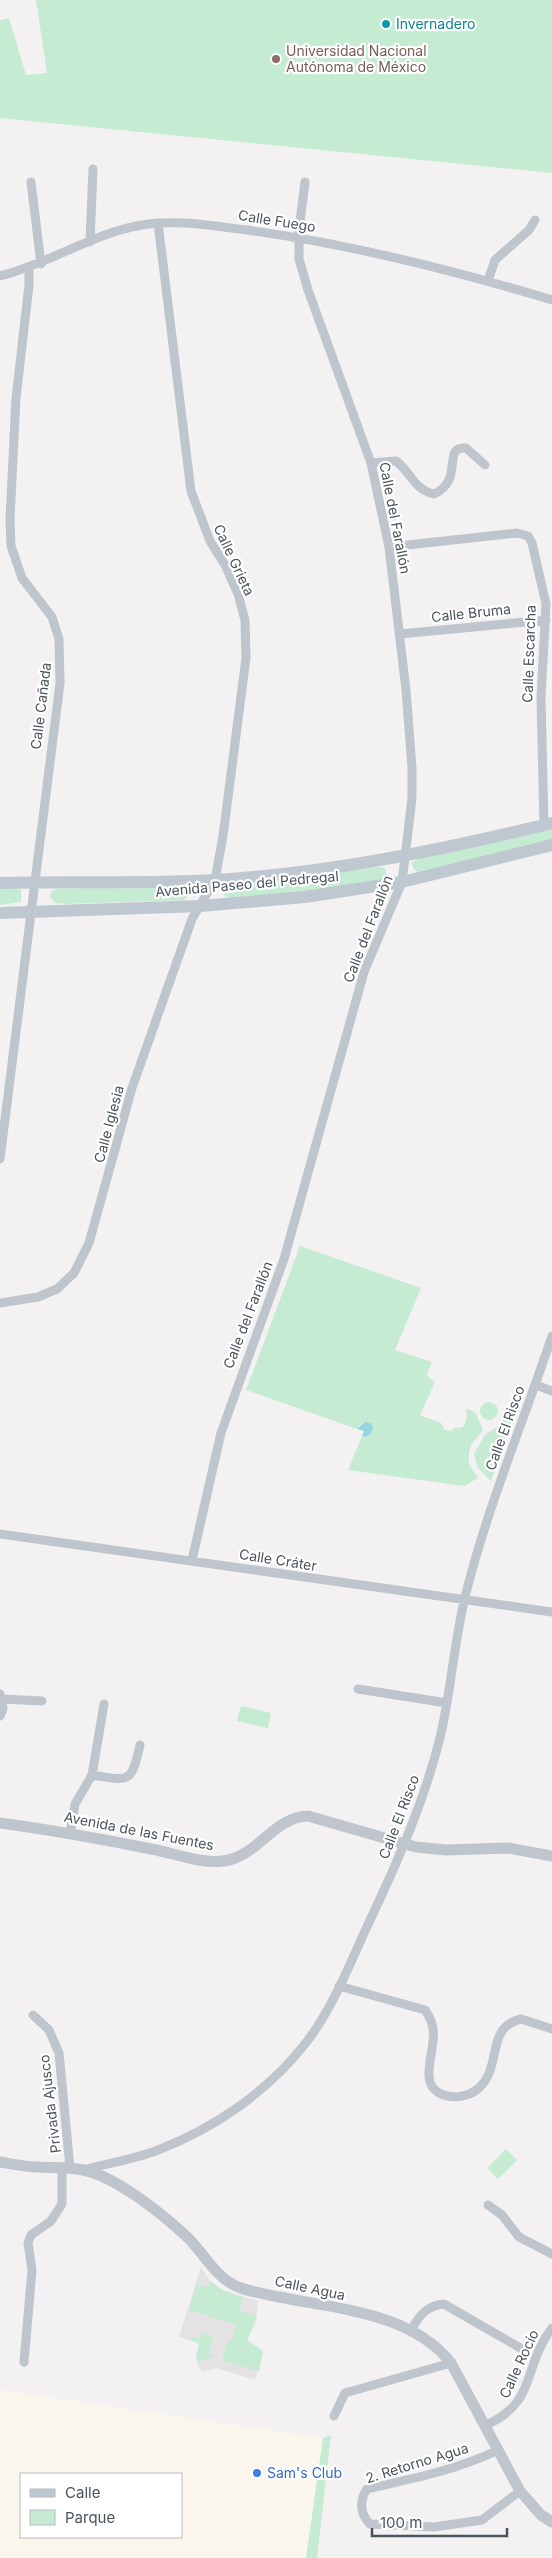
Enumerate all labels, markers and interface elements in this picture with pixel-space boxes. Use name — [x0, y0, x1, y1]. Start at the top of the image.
place label: Invernadero — [396, 15, 475, 32]
marker: Invernadero — [380, 18, 392, 30]
place label: Universidad Nacional Autónoma de México — [286, 42, 427, 75]
marker: Universidad Nacional Autónoma de México — [270, 53, 282, 65]
street label: Calle Fuego — [237, 206, 317, 235]
street label: Calle del Farallón — [376, 461, 415, 575]
street label: Calle Grieta — [210, 521, 258, 598]
street label: Calle Bruma — [430, 600, 512, 625]
street label: Calle Escarcha — [518, 605, 539, 703]
street label: Calle Cañada — [27, 661, 54, 750]
street label: Avenida Paseo del Pedregal — [155, 867, 339, 900]
street label: Calle del Farallón — [339, 873, 396, 985]
street label: Calle Iglesia — [90, 1083, 127, 1164]
street label: Calle del Farallón — [219, 1259, 276, 1371]
street label: Calle El Risco — [481, 1383, 528, 1473]
street label: Calle Cráter — [238, 1545, 318, 1574]
street label: Calle El Risco — [375, 1772, 422, 1861]
street label: Avenida de las Fuentes — [63, 1808, 215, 1853]
street label: Privada Ajusco — [35, 2054, 64, 2154]
street label: Calle Agua — [273, 2272, 347, 2303]
street label: Calle Rocío — [495, 2327, 542, 2401]
street label: 2. Retorno Agua — [363, 2439, 470, 2486]
place label: Sam's Club — [267, 2464, 342, 2481]
marker: Sam's Club — [251, 2467, 263, 2479]
legend — [20, 2473, 182, 2538]
text: Calle — [65, 2483, 100, 2502]
scale bar — [372, 2506, 507, 2538]
text: Parque — [65, 2508, 115, 2527]
text: 100 m — [380, 2513, 422, 2532]

